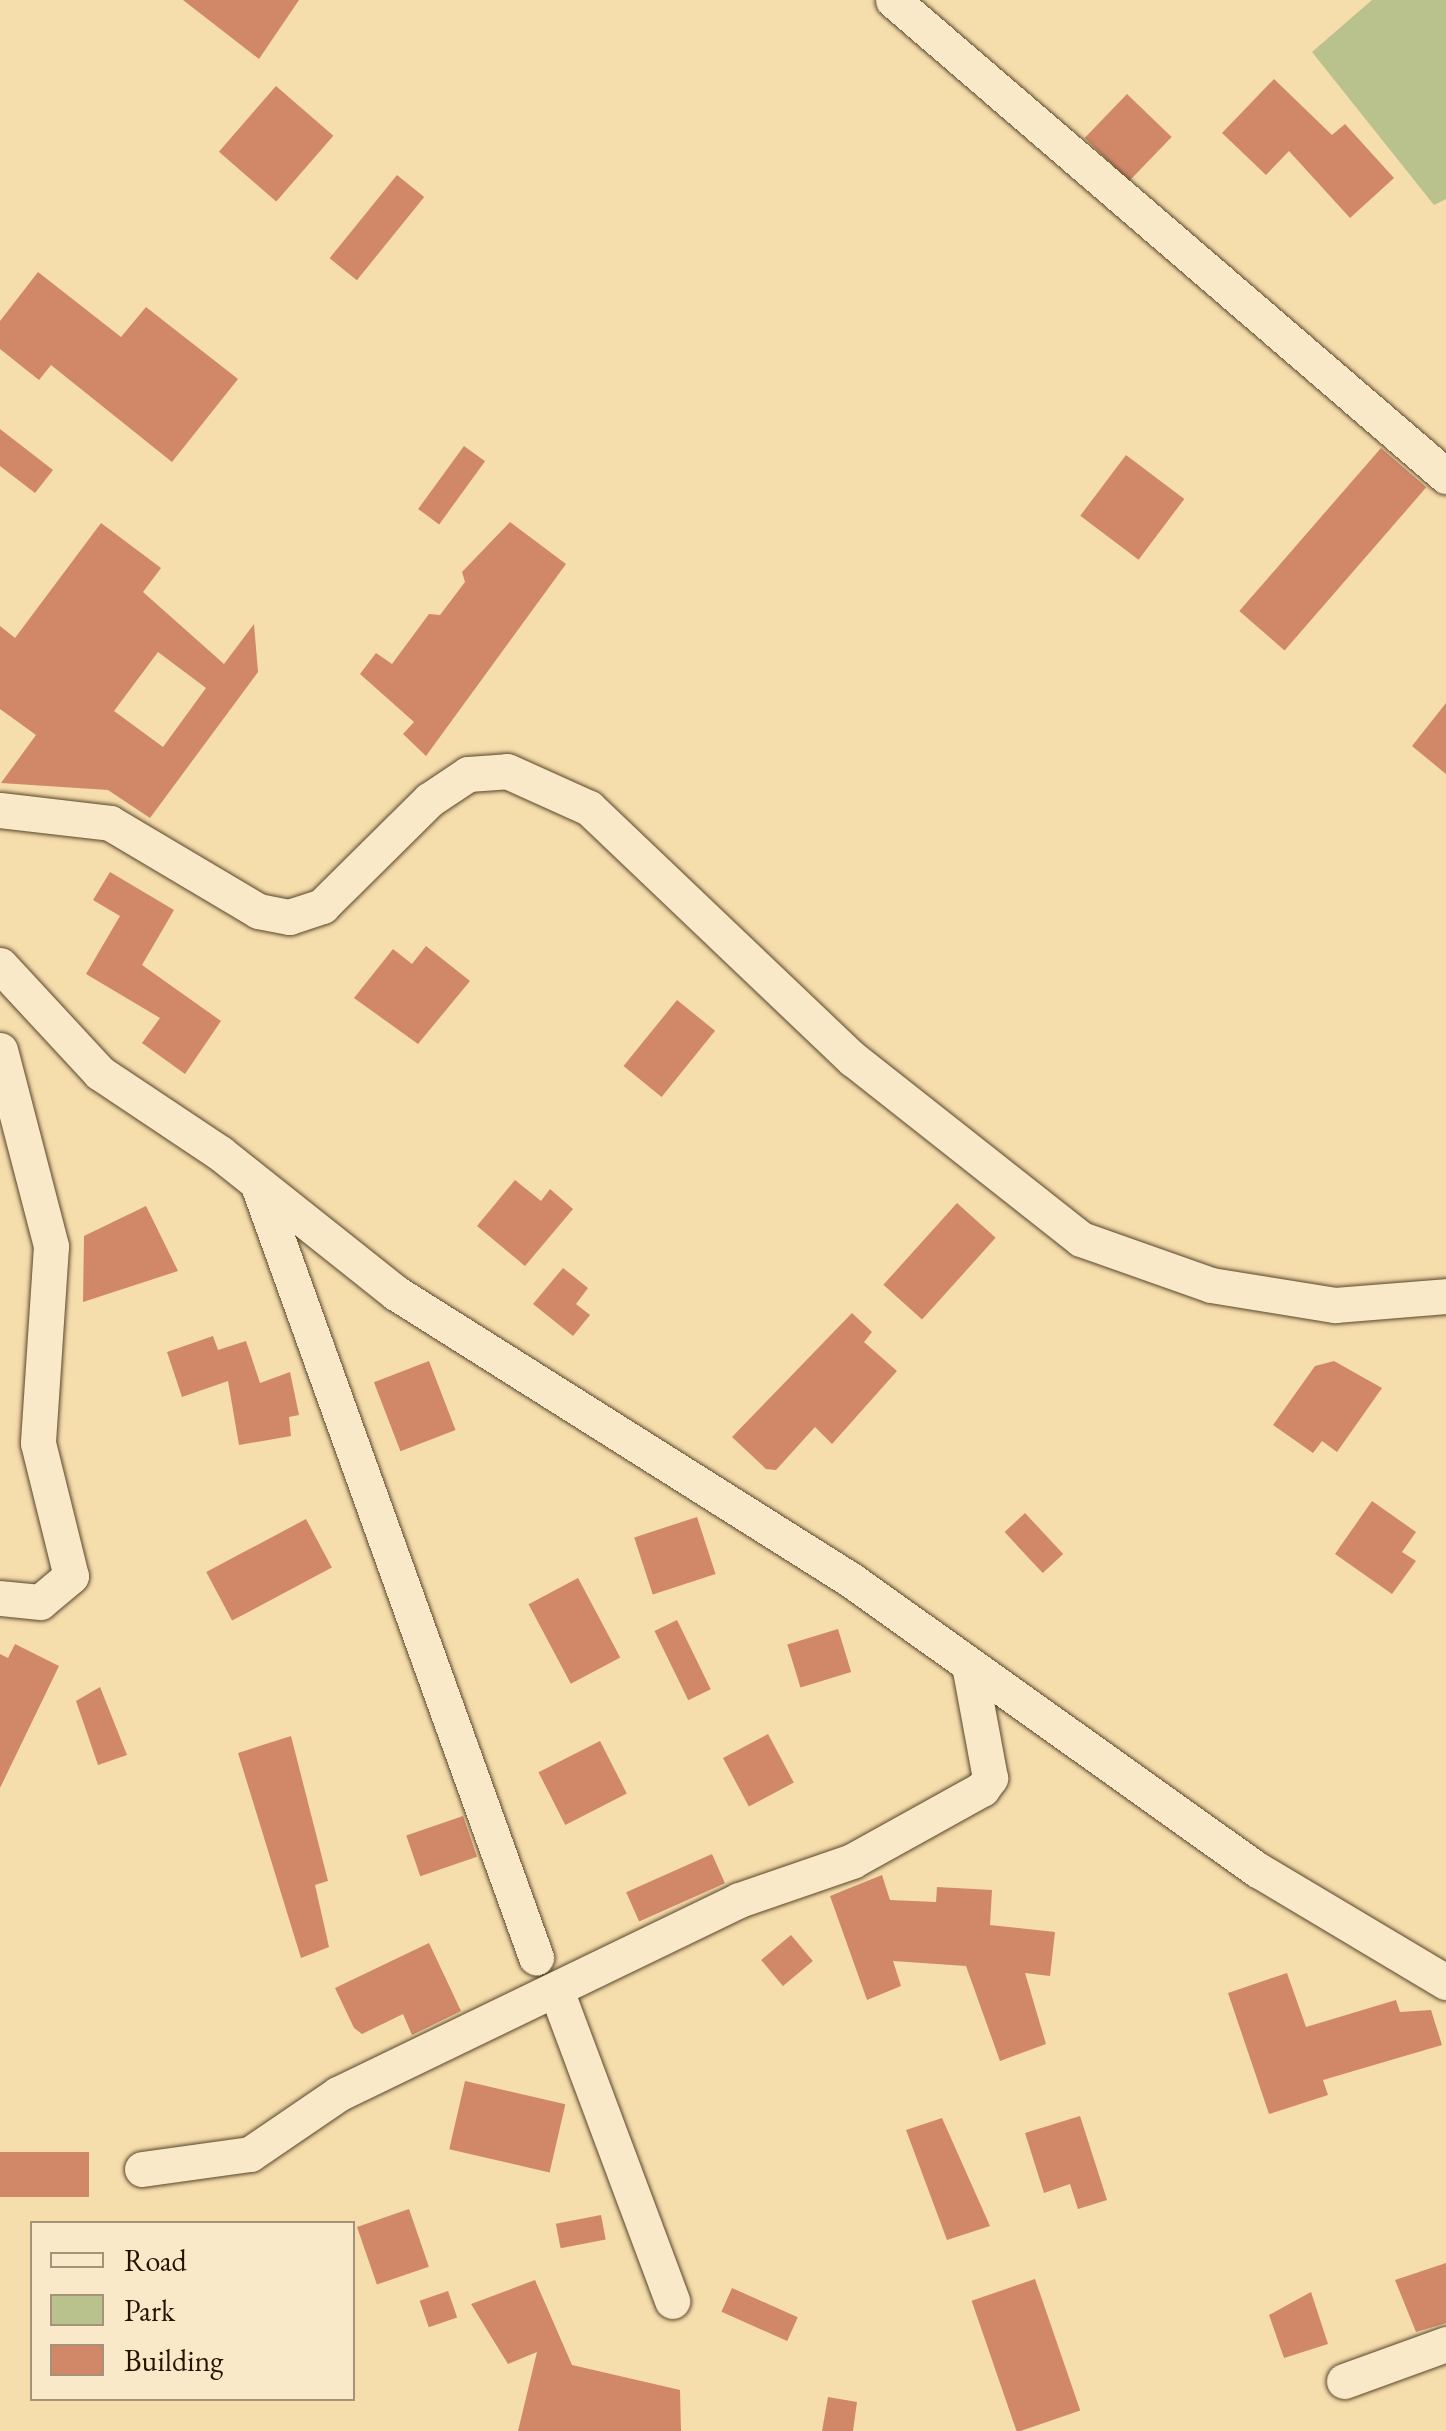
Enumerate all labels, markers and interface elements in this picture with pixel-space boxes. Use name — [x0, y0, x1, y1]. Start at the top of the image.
legend — [30, 2221, 355, 2401]
text: Road — [124, 2241, 187, 2280]
text: Park — [124, 2291, 175, 2330]
text: Building — [124, 2341, 223, 2380]

